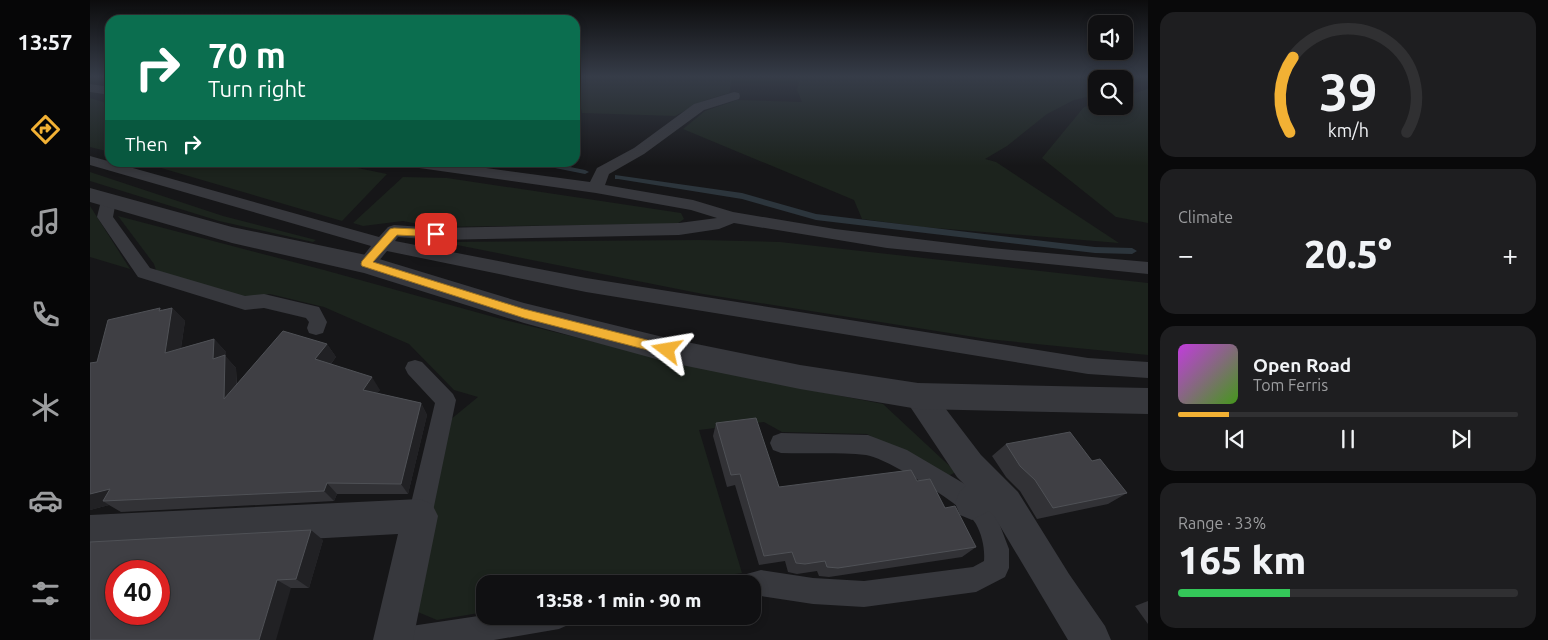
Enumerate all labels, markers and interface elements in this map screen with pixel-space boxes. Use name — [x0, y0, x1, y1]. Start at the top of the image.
map controls — [1088, 15, 1133, 115]
button: sound — [1088, 15, 1133, 60]
text: 13:57 — [17, 29, 73, 54]
icon: right — [125, 35, 190, 100]
text: 70 m — [208, 35, 286, 75]
text: 39 — [1319, 63, 1377, 121]
button: search — [1088, 70, 1133, 115]
text: Turn right — [208, 76, 306, 101]
icon: directions — [28, 112, 63, 147]
text: km/h — [1327, 120, 1369, 140]
icon: right — [178, 130, 206, 158]
text: Then — [125, 133, 168, 155]
icon: music — [28, 205, 63, 240]
text: Climate — [1178, 208, 1233, 226]
pin — [415, 213, 457, 255]
icon: arrive — [422, 220, 450, 248]
text: 20.5° — [1304, 233, 1392, 275]
text: − — [1178, 239, 1194, 270]
text: + — [1502, 239, 1518, 270]
icon: phone — [28, 297, 63, 332]
position arrow — [640, 323, 692, 375]
text: Open Road — [1253, 354, 1351, 376]
text: Tom Ferris — [1253, 376, 1328, 394]
icon: climate — [28, 390, 63, 425]
icon: previous — [1221, 425, 1249, 453]
icon: pause — [1334, 425, 1362, 453]
icon: next — [1447, 425, 1475, 453]
icon: car — [28, 483, 63, 518]
text: Range · 33% — [1178, 514, 1266, 532]
text: 165 km — [1178, 539, 1306, 581]
speed limit sign: 40 — [105, 560, 170, 625]
icon: filters — [28, 576, 63, 611]
text: 13:58 · 1 min · 90 m — [536, 589, 701, 611]

